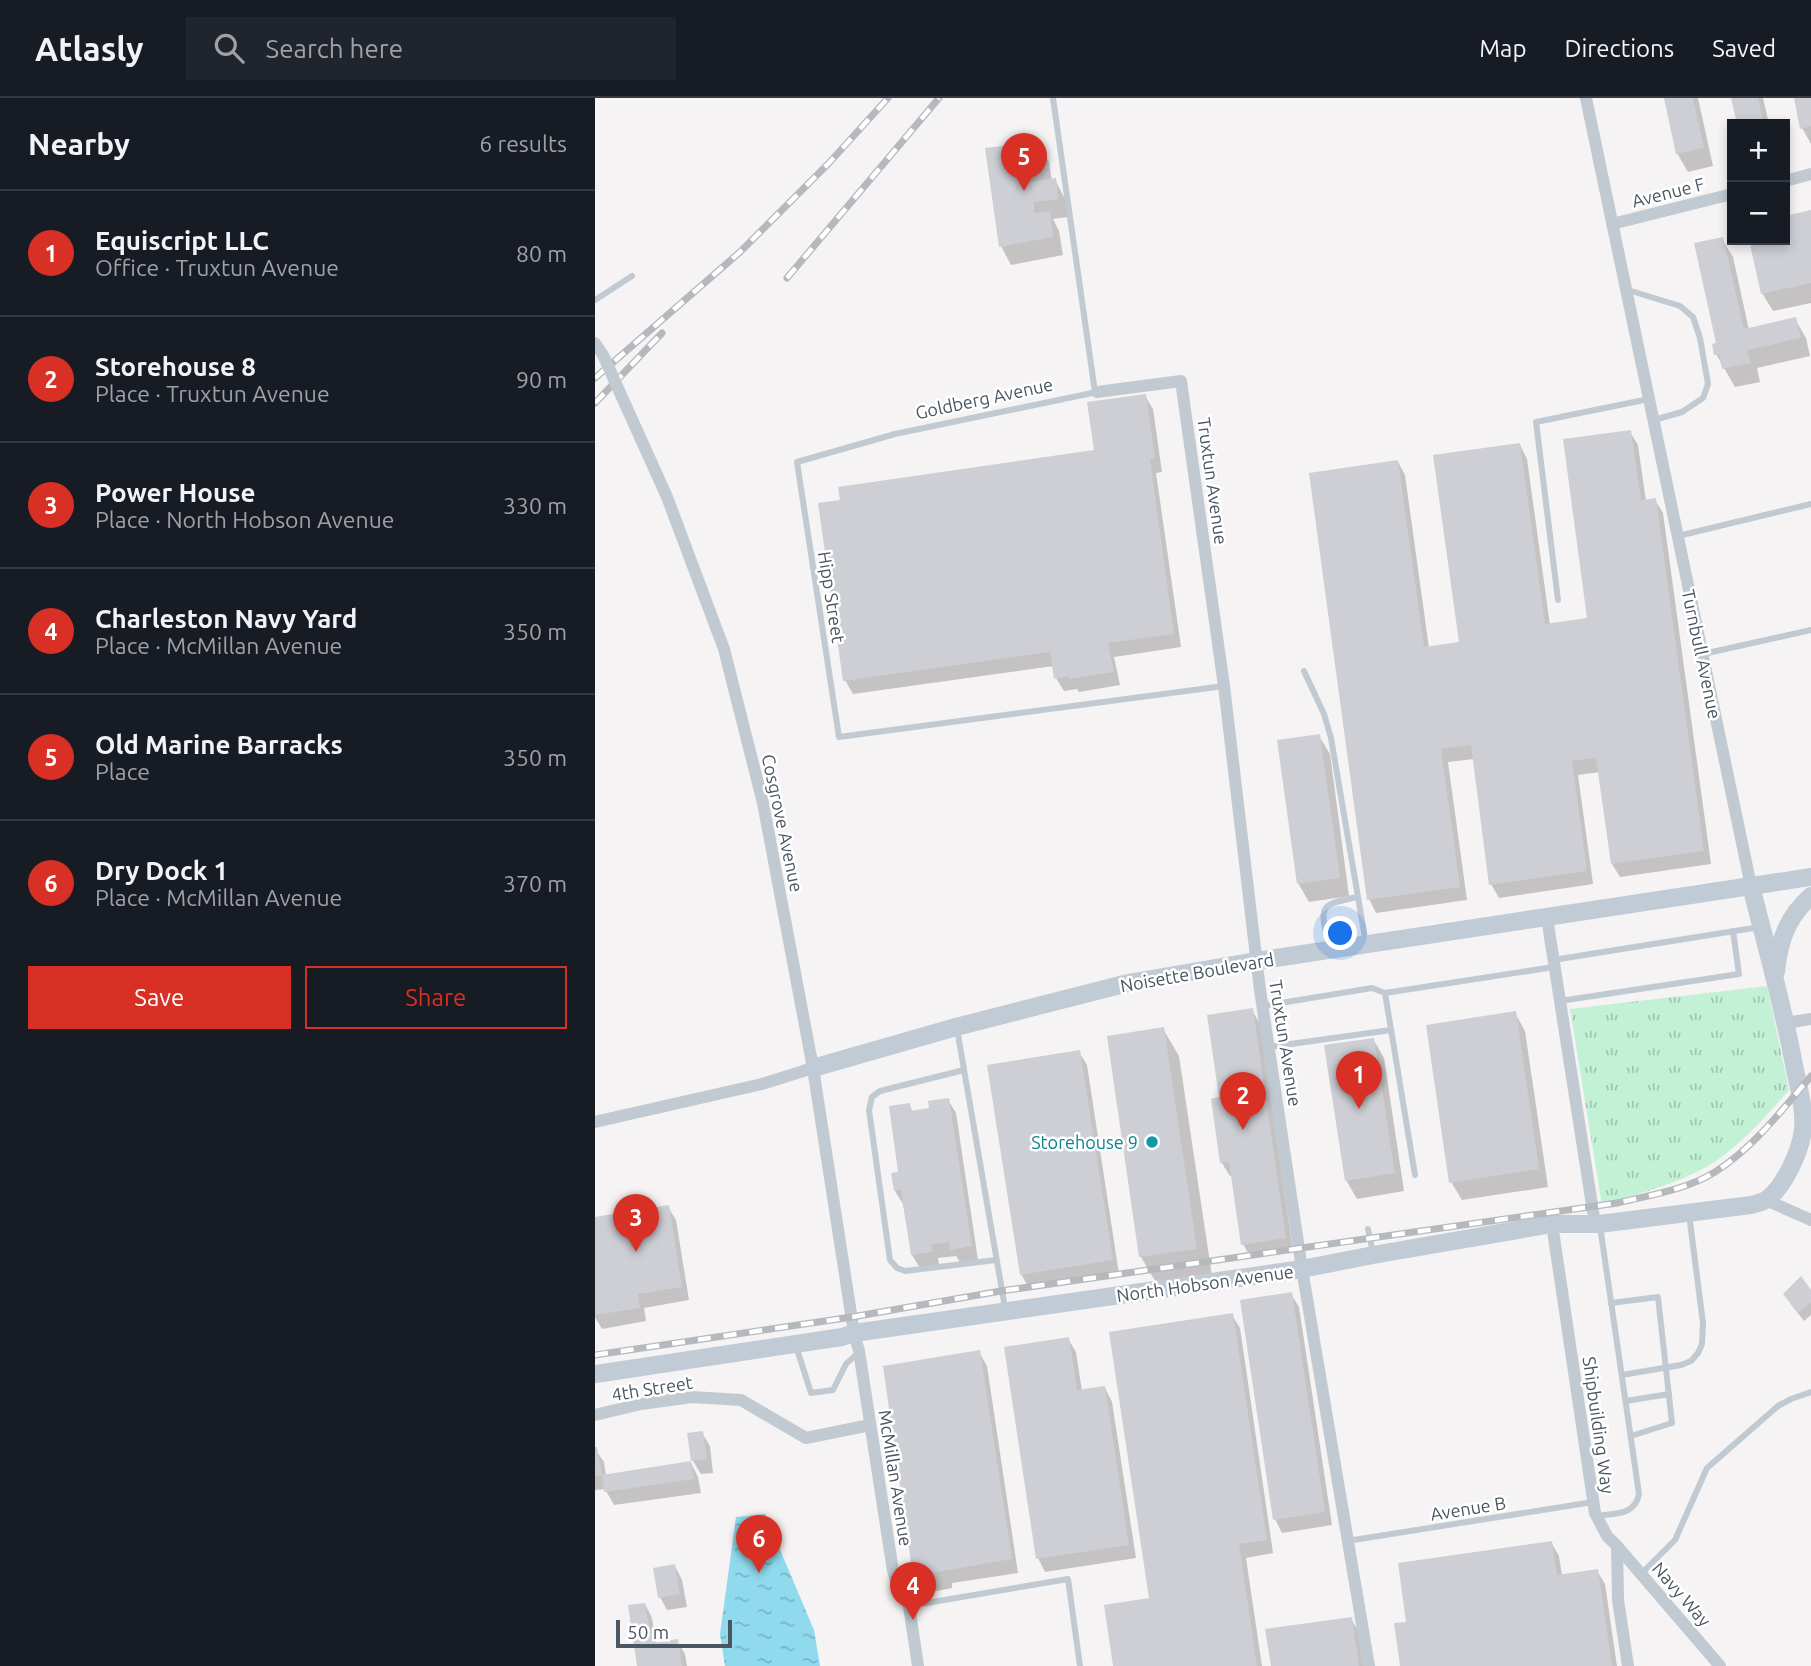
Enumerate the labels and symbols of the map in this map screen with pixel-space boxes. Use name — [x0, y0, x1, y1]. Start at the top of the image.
pin: 5 — [1001, 133, 1047, 191]
street label: Avenue F — [1630, 173, 1706, 211]
street label: Goldberg Avenue — [913, 374, 1055, 422]
street label: Truxtun Avenue — [1194, 416, 1232, 546]
street label: Hipp Street — [815, 550, 849, 644]
street label: Turnbull Avenue — [1679, 587, 1725, 721]
street label: Cosgrove Avenue — [759, 752, 807, 894]
your location — [1323, 916, 1357, 950]
street label: Noisette Boulevard — [1118, 949, 1276, 995]
street label: Truxtun Avenue — [1266, 978, 1306, 1108]
pin: 1 — [1336, 1051, 1382, 1109]
pin: 2 — [1220, 1072, 1266, 1130]
place label: Storehouse 9 — [1031, 1132, 1138, 1152]
marker: Storehouse 9 — [1144, 1134, 1160, 1150]
pin: 3 — [613, 1194, 659, 1252]
street label: North Hobson Avenue — [1115, 1261, 1295, 1305]
street label: Shipbuilding Way — [1579, 1355, 1619, 1495]
street label: 4th Street — [610, 1372, 694, 1404]
street label: McMillan Avenue — [875, 1408, 917, 1548]
street label: Avenue B — [1429, 1492, 1507, 1524]
pin: 6 — [736, 1515, 782, 1573]
street label: Navy Way — [1649, 1558, 1715, 1630]
pin: 4 — [890, 1562, 936, 1620]
scale bar — [616, 1617, 731, 1649]

